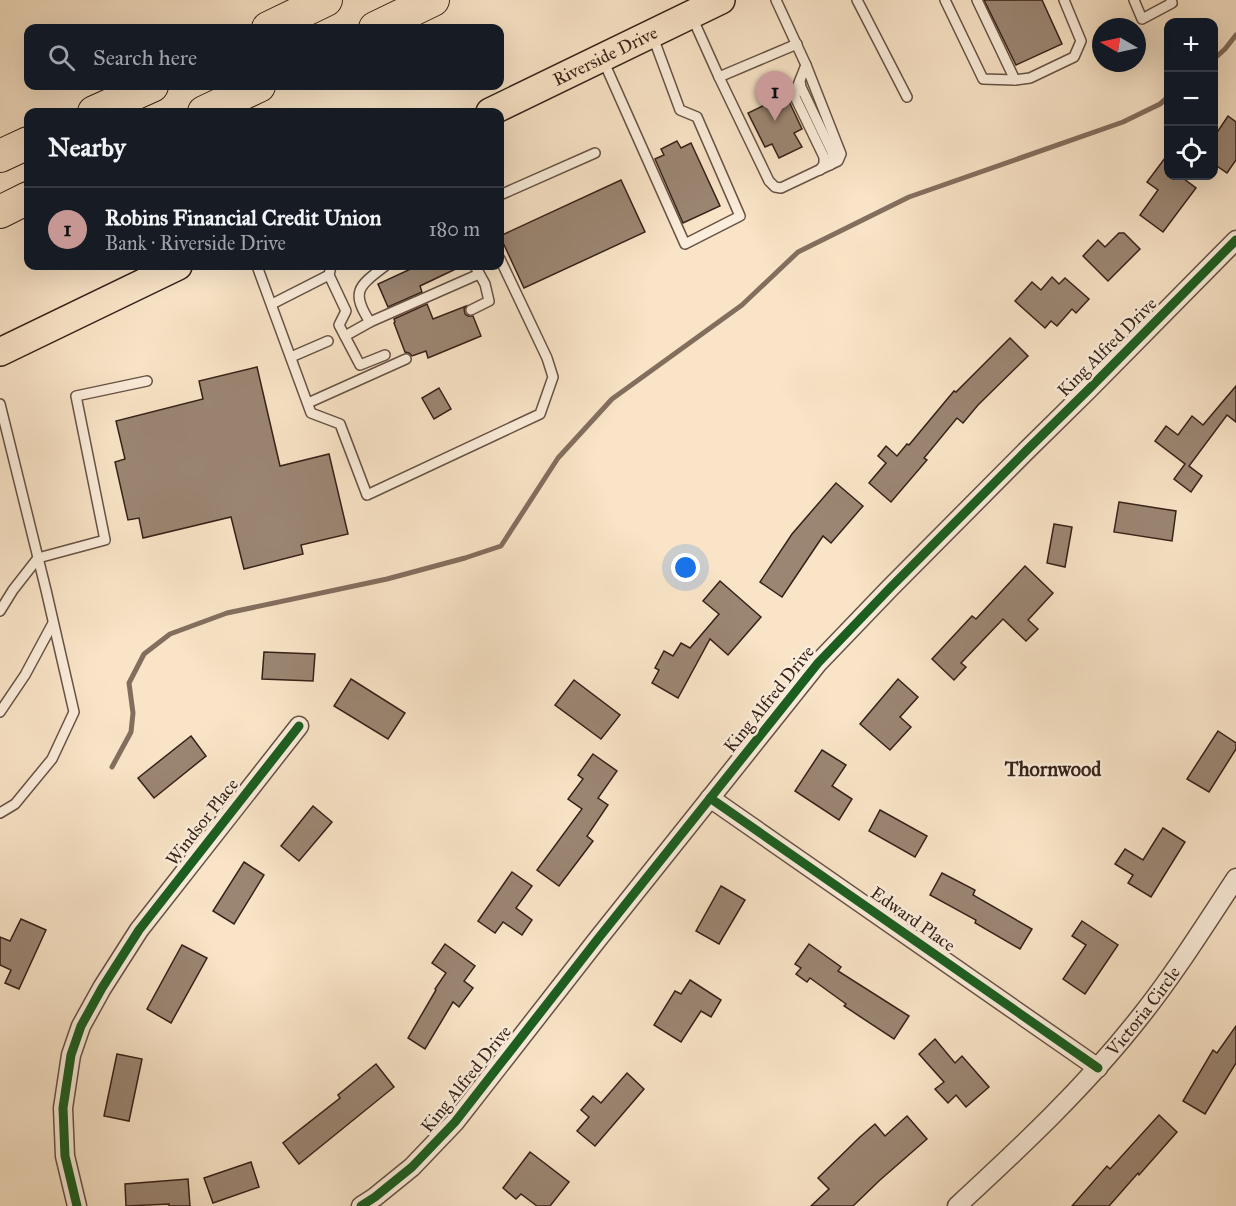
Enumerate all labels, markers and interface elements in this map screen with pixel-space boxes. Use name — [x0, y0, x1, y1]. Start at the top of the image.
north arrow — [1092, 18, 1146, 72]
map controls — [1164, 18, 1218, 180]
button: + — [1164, 18, 1218, 72]
street label: Riverside Drive — [549, 21, 661, 91]
search box — [24, 24, 504, 90]
icon: search — [45, 41, 78, 74]
text: Search here — [93, 44, 197, 71]
pin: 1 — [756, 72, 794, 121]
button: − — [1164, 72, 1218, 126]
button: locate — [1164, 126, 1218, 180]
text: Nearby — [48, 131, 126, 163]
text: Robins Financial Credit Union — [105, 204, 381, 231]
text: 1 — [64, 217, 71, 241]
text: 180 m — [429, 217, 480, 241]
text: Bank · Riverside Drive — [105, 231, 286, 255]
street label: King Alfred Drive — [1053, 293, 1162, 402]
your location — [671, 553, 700, 582]
street label: King Alfred Drive — [719, 641, 820, 758]
district label: Thornwood — [1004, 757, 1102, 781]
street label: Windsor Place — [161, 774, 243, 870]
street label: Edward Place — [866, 882, 960, 956]
street label: Victoria Circle — [1101, 962, 1185, 1061]
street label: King Alfred Drive — [416, 1021, 517, 1138]

